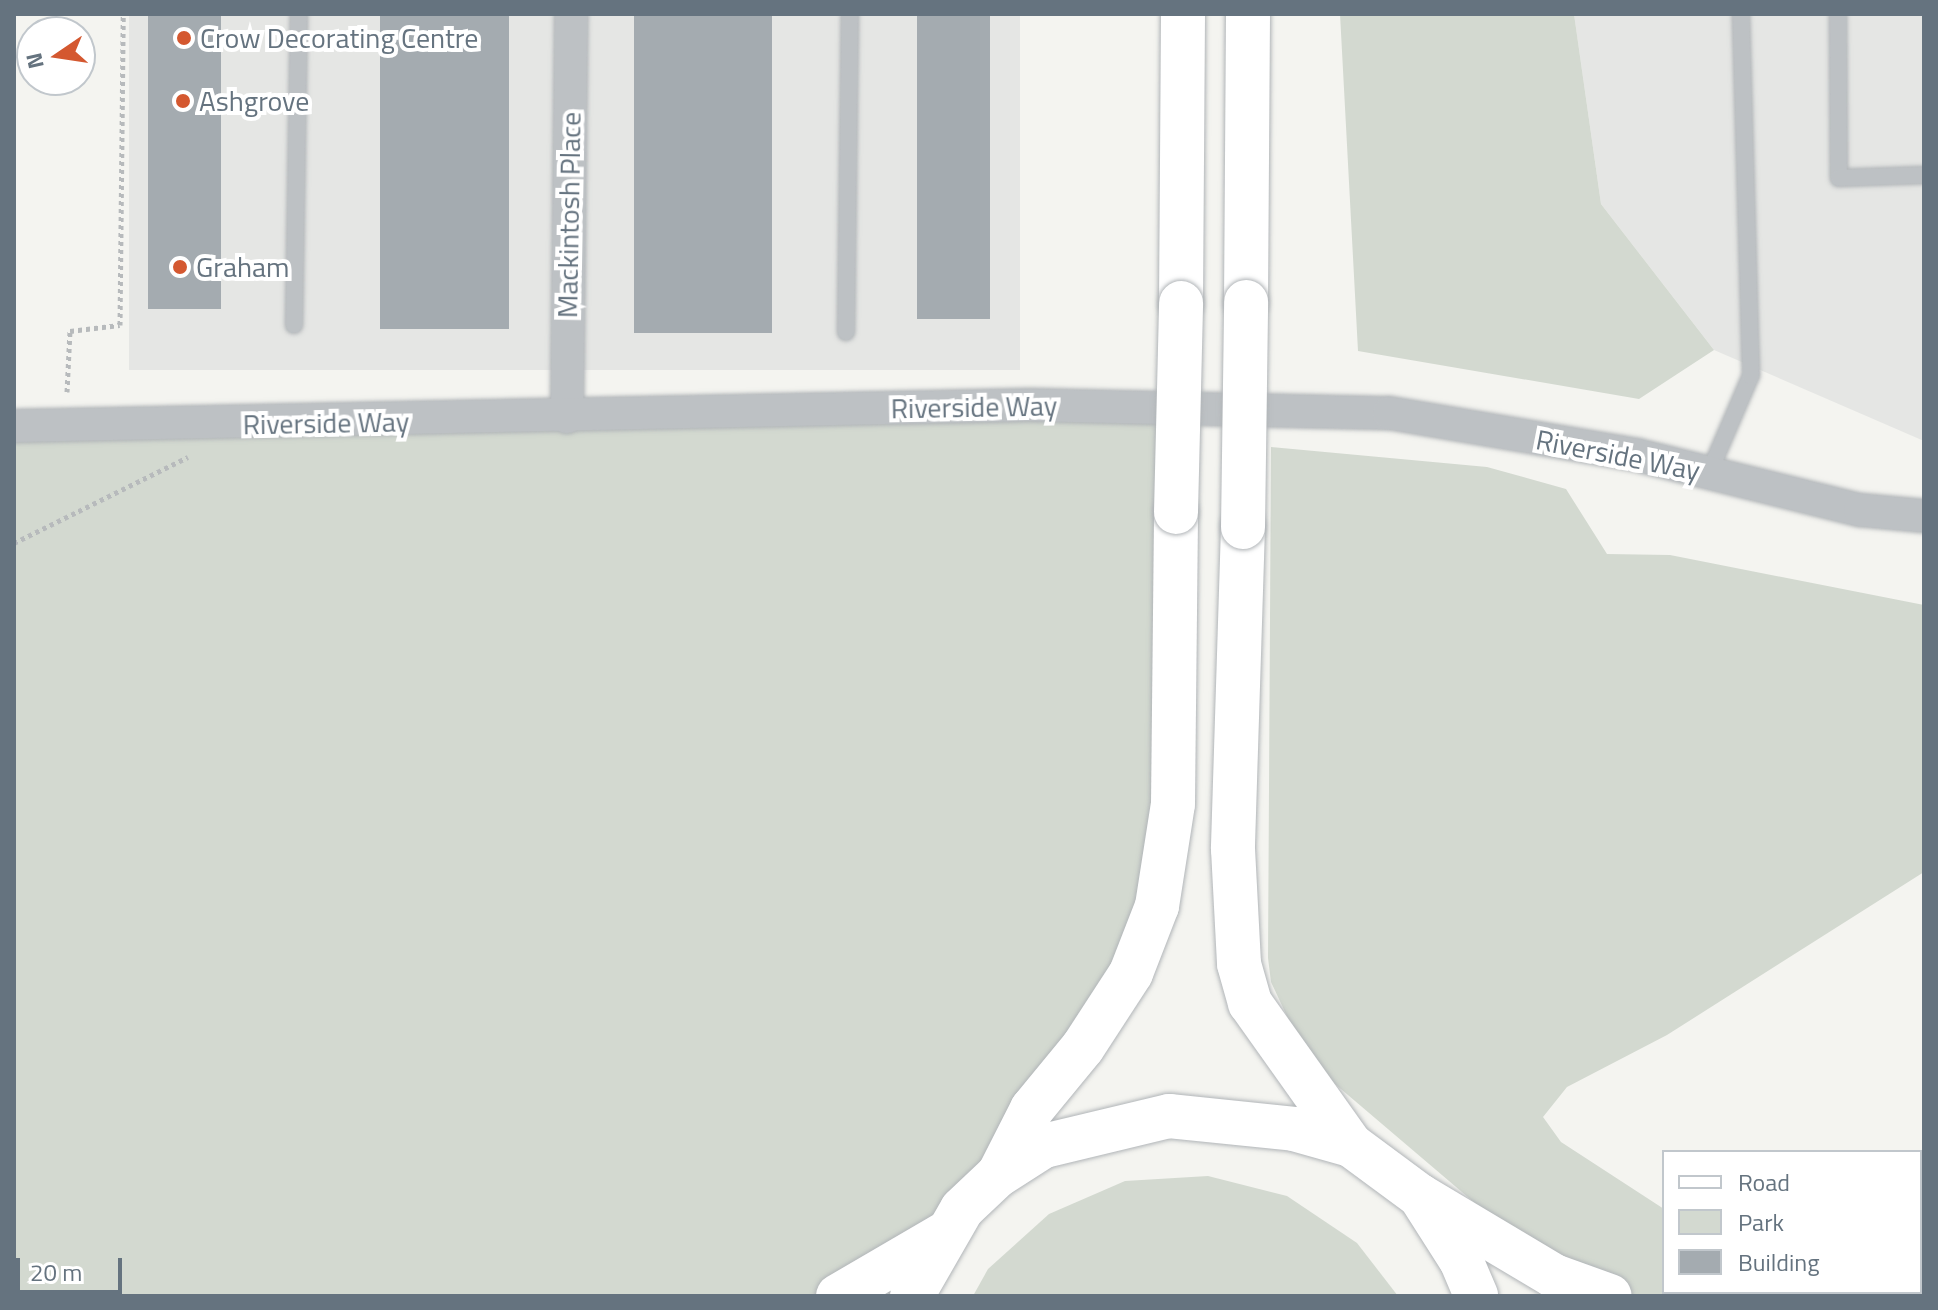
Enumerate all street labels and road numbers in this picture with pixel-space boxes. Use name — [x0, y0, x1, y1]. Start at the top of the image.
street label: Mackintosh Place — [550, 112, 588, 318]
street label: Riverside Way — [890, 389, 1058, 425]
street label: Riverside Way — [242, 405, 410, 441]
street label: Riverside Way — [1533, 423, 1703, 487]

